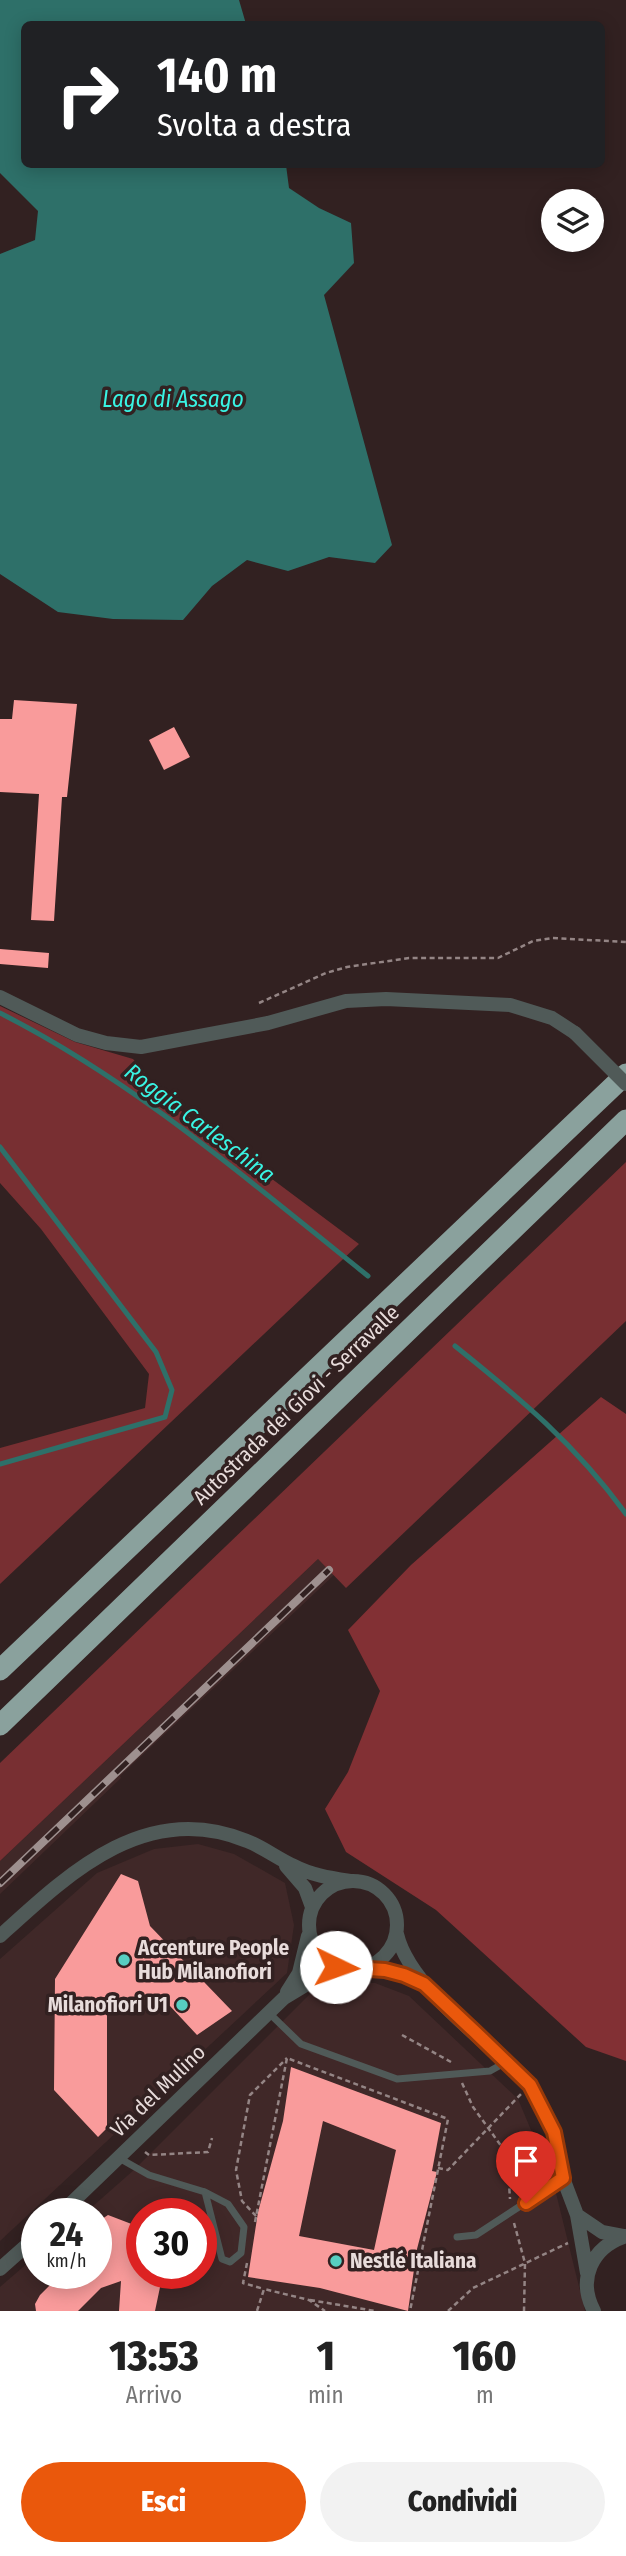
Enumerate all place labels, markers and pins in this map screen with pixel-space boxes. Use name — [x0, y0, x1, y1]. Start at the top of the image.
place label: Accenture People Hub Milanofiori — [137, 1935, 290, 1985]
marker: Accenture People Hub Milanofiori — [116, 1952, 132, 1968]
place label: Milanofiori U1 — [48, 1992, 168, 2018]
marker: Milanofiori U1 — [174, 1997, 190, 2013]
pin — [496, 2131, 556, 2203]
place label: Nestlé Italiana — [350, 2248, 476, 2274]
marker: Nestlé Italiana — [328, 2253, 344, 2269]

